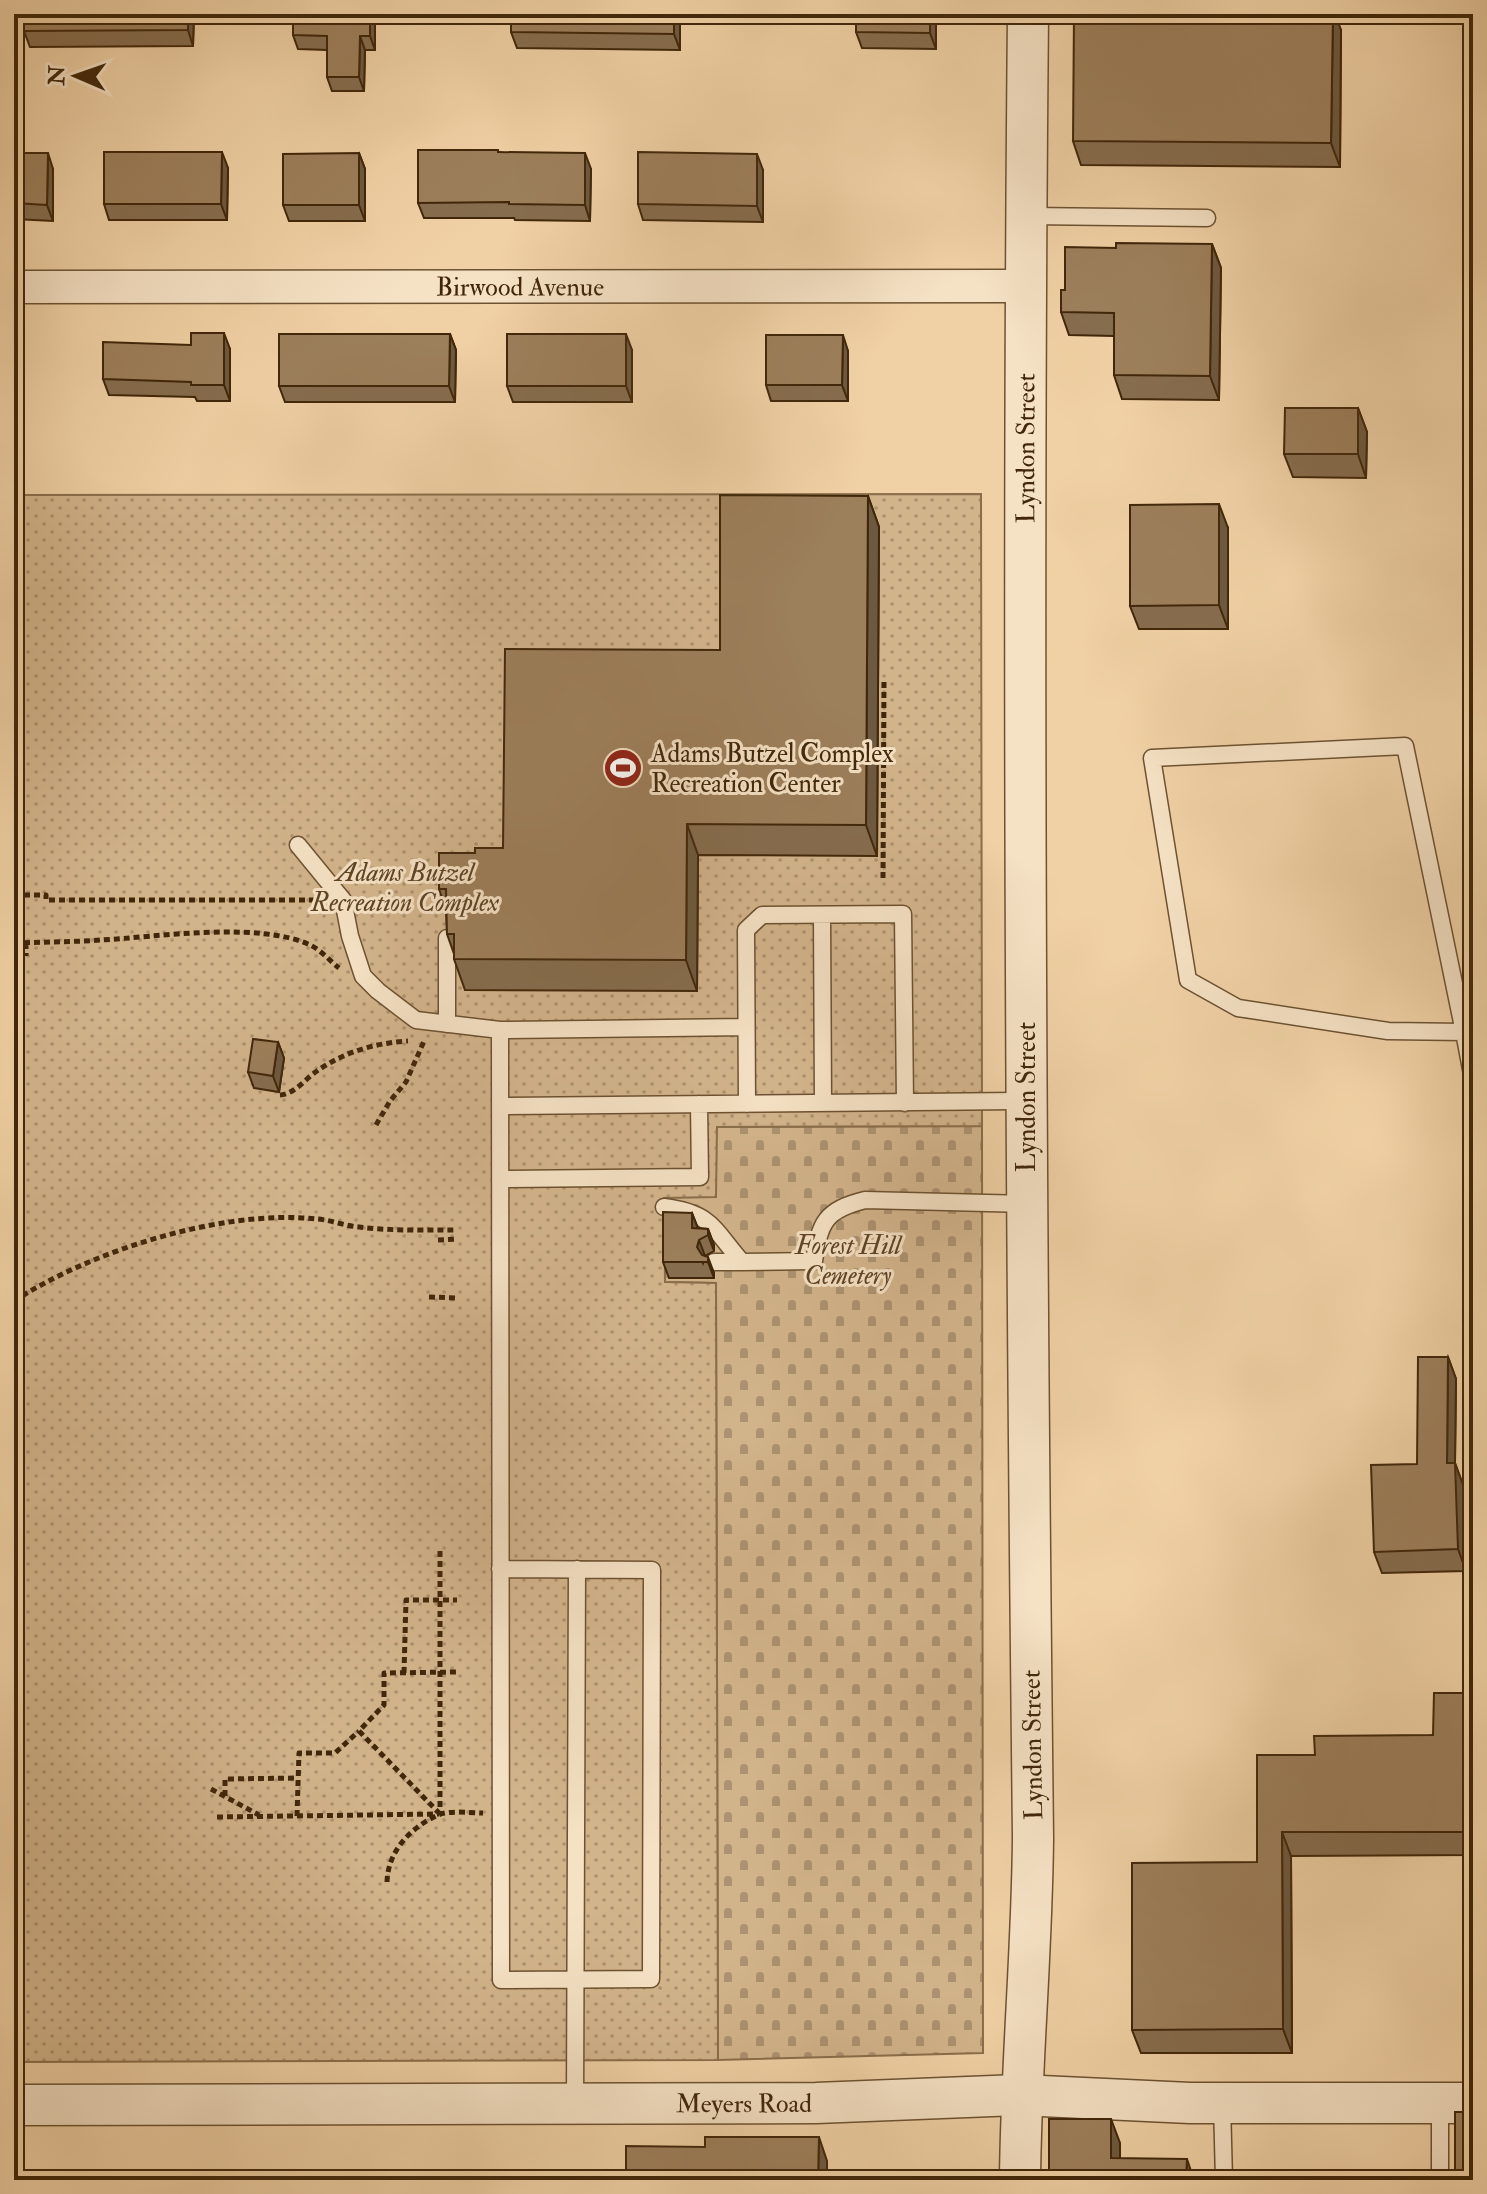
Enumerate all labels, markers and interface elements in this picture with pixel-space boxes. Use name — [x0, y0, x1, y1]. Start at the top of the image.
north arrow — [36, 36, 116, 116]
text: N — [43, 65, 71, 87]
street label: Birwood Avenue — [436, 271, 604, 304]
street label: Lyndon Street — [1010, 373, 1043, 524]
place label: Adams Butzel Complex Recreation Center — [650, 738, 894, 800]
sports icon: Adams Butzel Complex Recreation Center — [602, 747, 644, 789]
park label: Adams Butzel Recreation Complex — [310, 857, 500, 919]
street label: Lyndon Street — [1011, 1022, 1043, 1172]
park label: Forest Hill Cemetery — [793, 1230, 903, 1292]
street label: Lyndon Street — [1016, 1670, 1050, 1820]
street label: Meyers Road — [676, 2088, 812, 2120]

